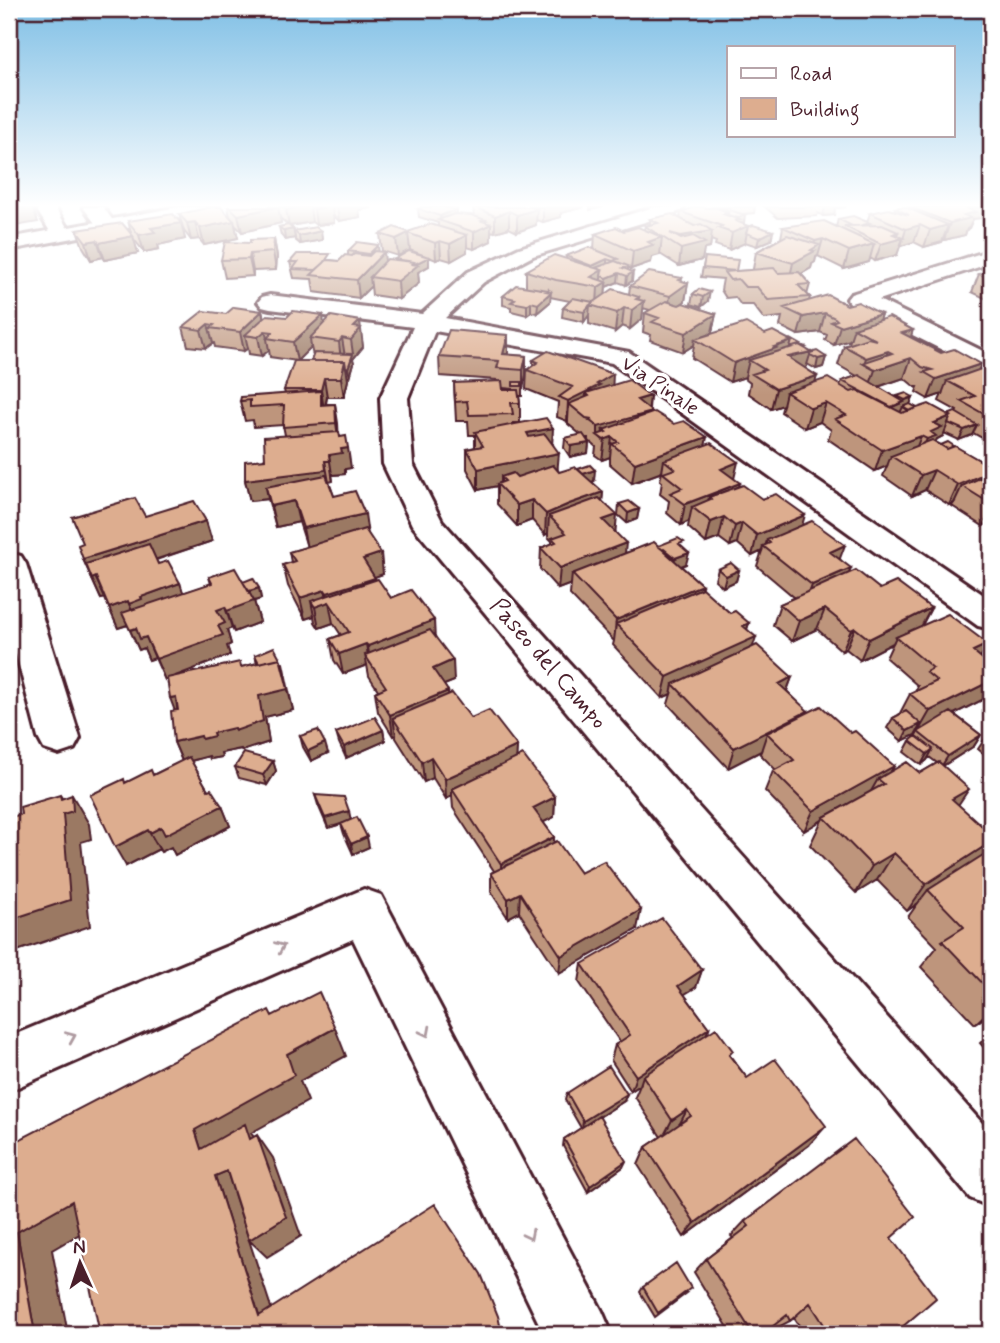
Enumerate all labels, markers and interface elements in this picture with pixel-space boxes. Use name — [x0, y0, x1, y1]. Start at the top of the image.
legend — [727, 46, 954, 136]
text: Road — [790, 60, 832, 88]
text: Building — [790, 96, 860, 126]
street label: Via Pinale — [615, 350, 705, 422]
street label: Paseo del Campo — [482, 592, 614, 736]
one-way arrow — [273, 941, 286, 955]
one-way arrow — [417, 1025, 431, 1037]
one-way arrow — [65, 1032, 77, 1046]
north arrow — [46, 1228, 116, 1298]
one-way arrow — [520, 1228, 534, 1240]
text: N — [72, 1235, 86, 1260]

